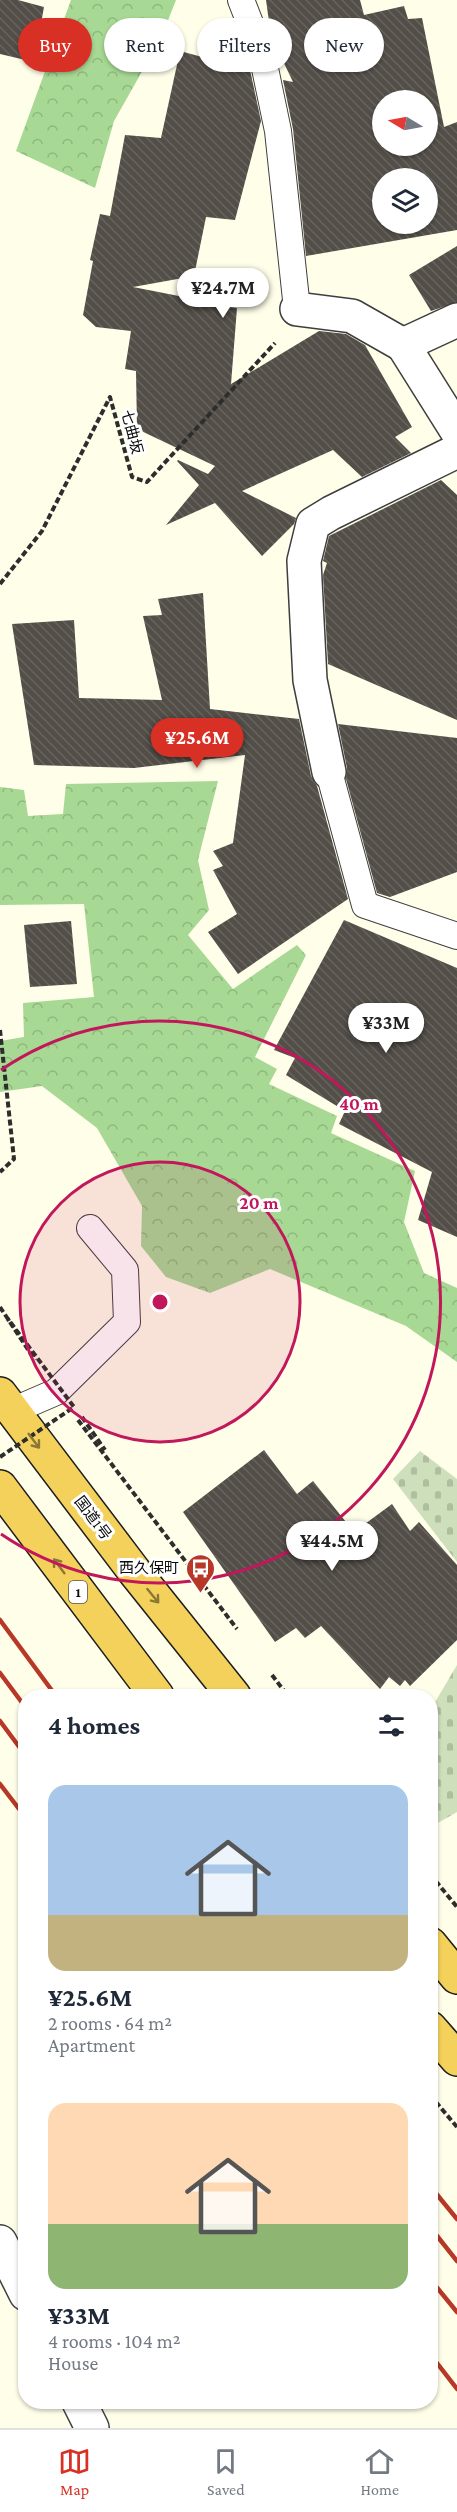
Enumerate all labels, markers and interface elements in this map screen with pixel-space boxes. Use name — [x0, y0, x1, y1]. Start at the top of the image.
chip: Buy — [18, 18, 92, 72]
chip: Rent — [104, 18, 185, 72]
chip: Filters — [197, 18, 292, 72]
chip: New — [304, 18, 384, 72]
north arrow — [372, 90, 438, 156]
map controls — [372, 90, 438, 234]
button: layers — [372, 168, 438, 234]
pin: ¥24.7M — [174, 268, 272, 319]
text: ¥24.7M — [191, 276, 255, 298]
street label: 七曲坂 — [118, 408, 146, 456]
pin: ¥25.6M — [148, 718, 246, 769]
text: ¥25.6M — [165, 726, 229, 748]
pin: ¥33M — [350, 1003, 422, 1054]
text: ¥33M — [362, 1011, 410, 1033]
text: 40 m — [339, 1094, 379, 1114]
text: 20 m — [240, 1193, 279, 1213]
centre of rings — [150, 1292, 170, 1312]
one-way arrow — [28, 1433, 41, 1449]
street label: 国道1号 — [72, 1493, 114, 1543]
pin: ¥44.5M — [283, 1521, 381, 1572]
text: ¥44.5M — [300, 1529, 364, 1551]
bus stop icon: 西久保町 — [184, 1552, 216, 1594]
one-way arrow — [53, 1558, 65, 1574]
place label: 西久保町 — [119, 1560, 179, 1576]
road number: 1 — [69, 1581, 87, 1603]
one-way arrow — [147, 1587, 160, 1603]
icon: filters — [375, 1709, 408, 1742]
text: 4 homes — [48, 1711, 140, 1740]
icon: home — [174, 1824, 282, 1932]
text: ¥25.6M — [48, 1983, 132, 2012]
text: 2 rooms · 64 m² — [48, 2012, 172, 2034]
text: Apartment — [48, 2034, 135, 2056]
icon: home — [174, 2142, 282, 2250]
text: ¥33M — [48, 2301, 110, 2330]
text: 4 rooms · 104 m² — [48, 2330, 181, 2352]
text: House — [48, 2352, 98, 2374]
tab: Map — [58, 2445, 91, 2498]
tab: Saved — [207, 2445, 245, 2498]
tab: Home — [361, 2445, 399, 2498]

